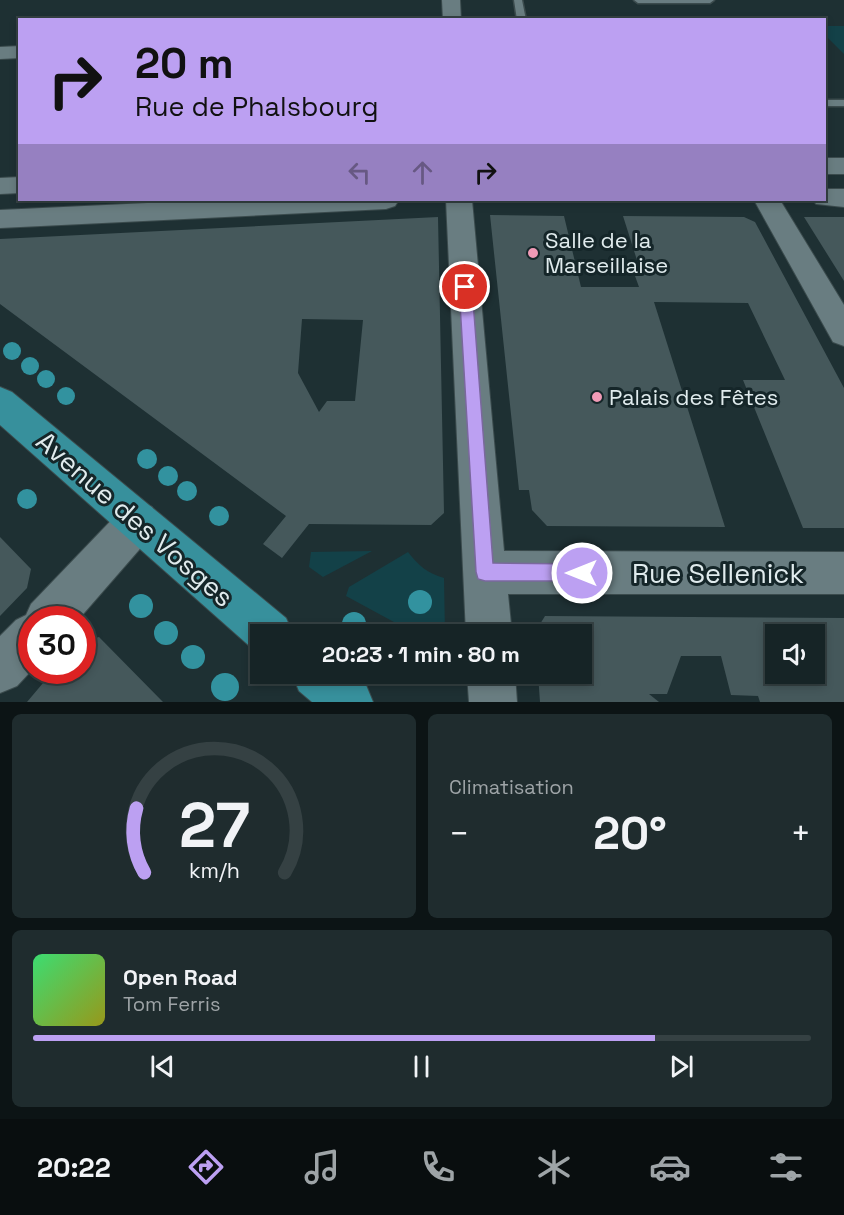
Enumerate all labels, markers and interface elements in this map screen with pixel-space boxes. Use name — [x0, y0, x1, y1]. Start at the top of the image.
text: 20 m — [135, 37, 234, 90]
icon: right — [36, 42, 114, 120]
text: Rue de Phalsbourg — [135, 89, 379, 124]
icon: left — [343, 156, 376, 189]
icon: ahead — [406, 156, 439, 189]
icon: right — [469, 156, 502, 189]
place label: Salle de la Marseillaise — [545, 226, 668, 279]
marker: Salle de la Marseillaise — [526, 246, 540, 260]
pin — [439, 261, 490, 312]
icon: arrive — [448, 270, 481, 303]
place label: Palais des Fêtes — [609, 383, 778, 411]
marker: Palais des Fêtes — [590, 390, 604, 404]
street label: Avenue des Vosges — [29, 424, 241, 614]
position arrow — [550, 541, 614, 605]
street label: Rue Sellenick — [632, 556, 804, 591]
speed limit sign: 30 — [18, 606, 96, 684]
map controls — [765, 624, 825, 684]
button: sound — [765, 624, 825, 684]
text: 20:23 · 1 min · 80 m — [322, 640, 520, 668]
text: Climatisation — [449, 774, 574, 800]
text: 27 — [178, 786, 250, 865]
text: 20° — [593, 805, 667, 862]
text: − — [449, 813, 469, 855]
text: + — [791, 813, 811, 855]
text: km/h — [188, 857, 240, 884]
text: Open Road — [123, 963, 238, 991]
text: Tom Ferris — [123, 991, 221, 1017]
icon: previous — [146, 1050, 179, 1083]
icon: pause — [405, 1050, 438, 1083]
icon: next — [665, 1050, 698, 1083]
icon: directions — [185, 1146, 227, 1188]
icon: music — [301, 1146, 343, 1188]
icon: phone — [417, 1146, 459, 1188]
icon: climate — [533, 1146, 575, 1188]
icon: car — [649, 1146, 691, 1188]
icon: filters — [765, 1146, 807, 1188]
text: 20:22 — [37, 1150, 111, 1185]

